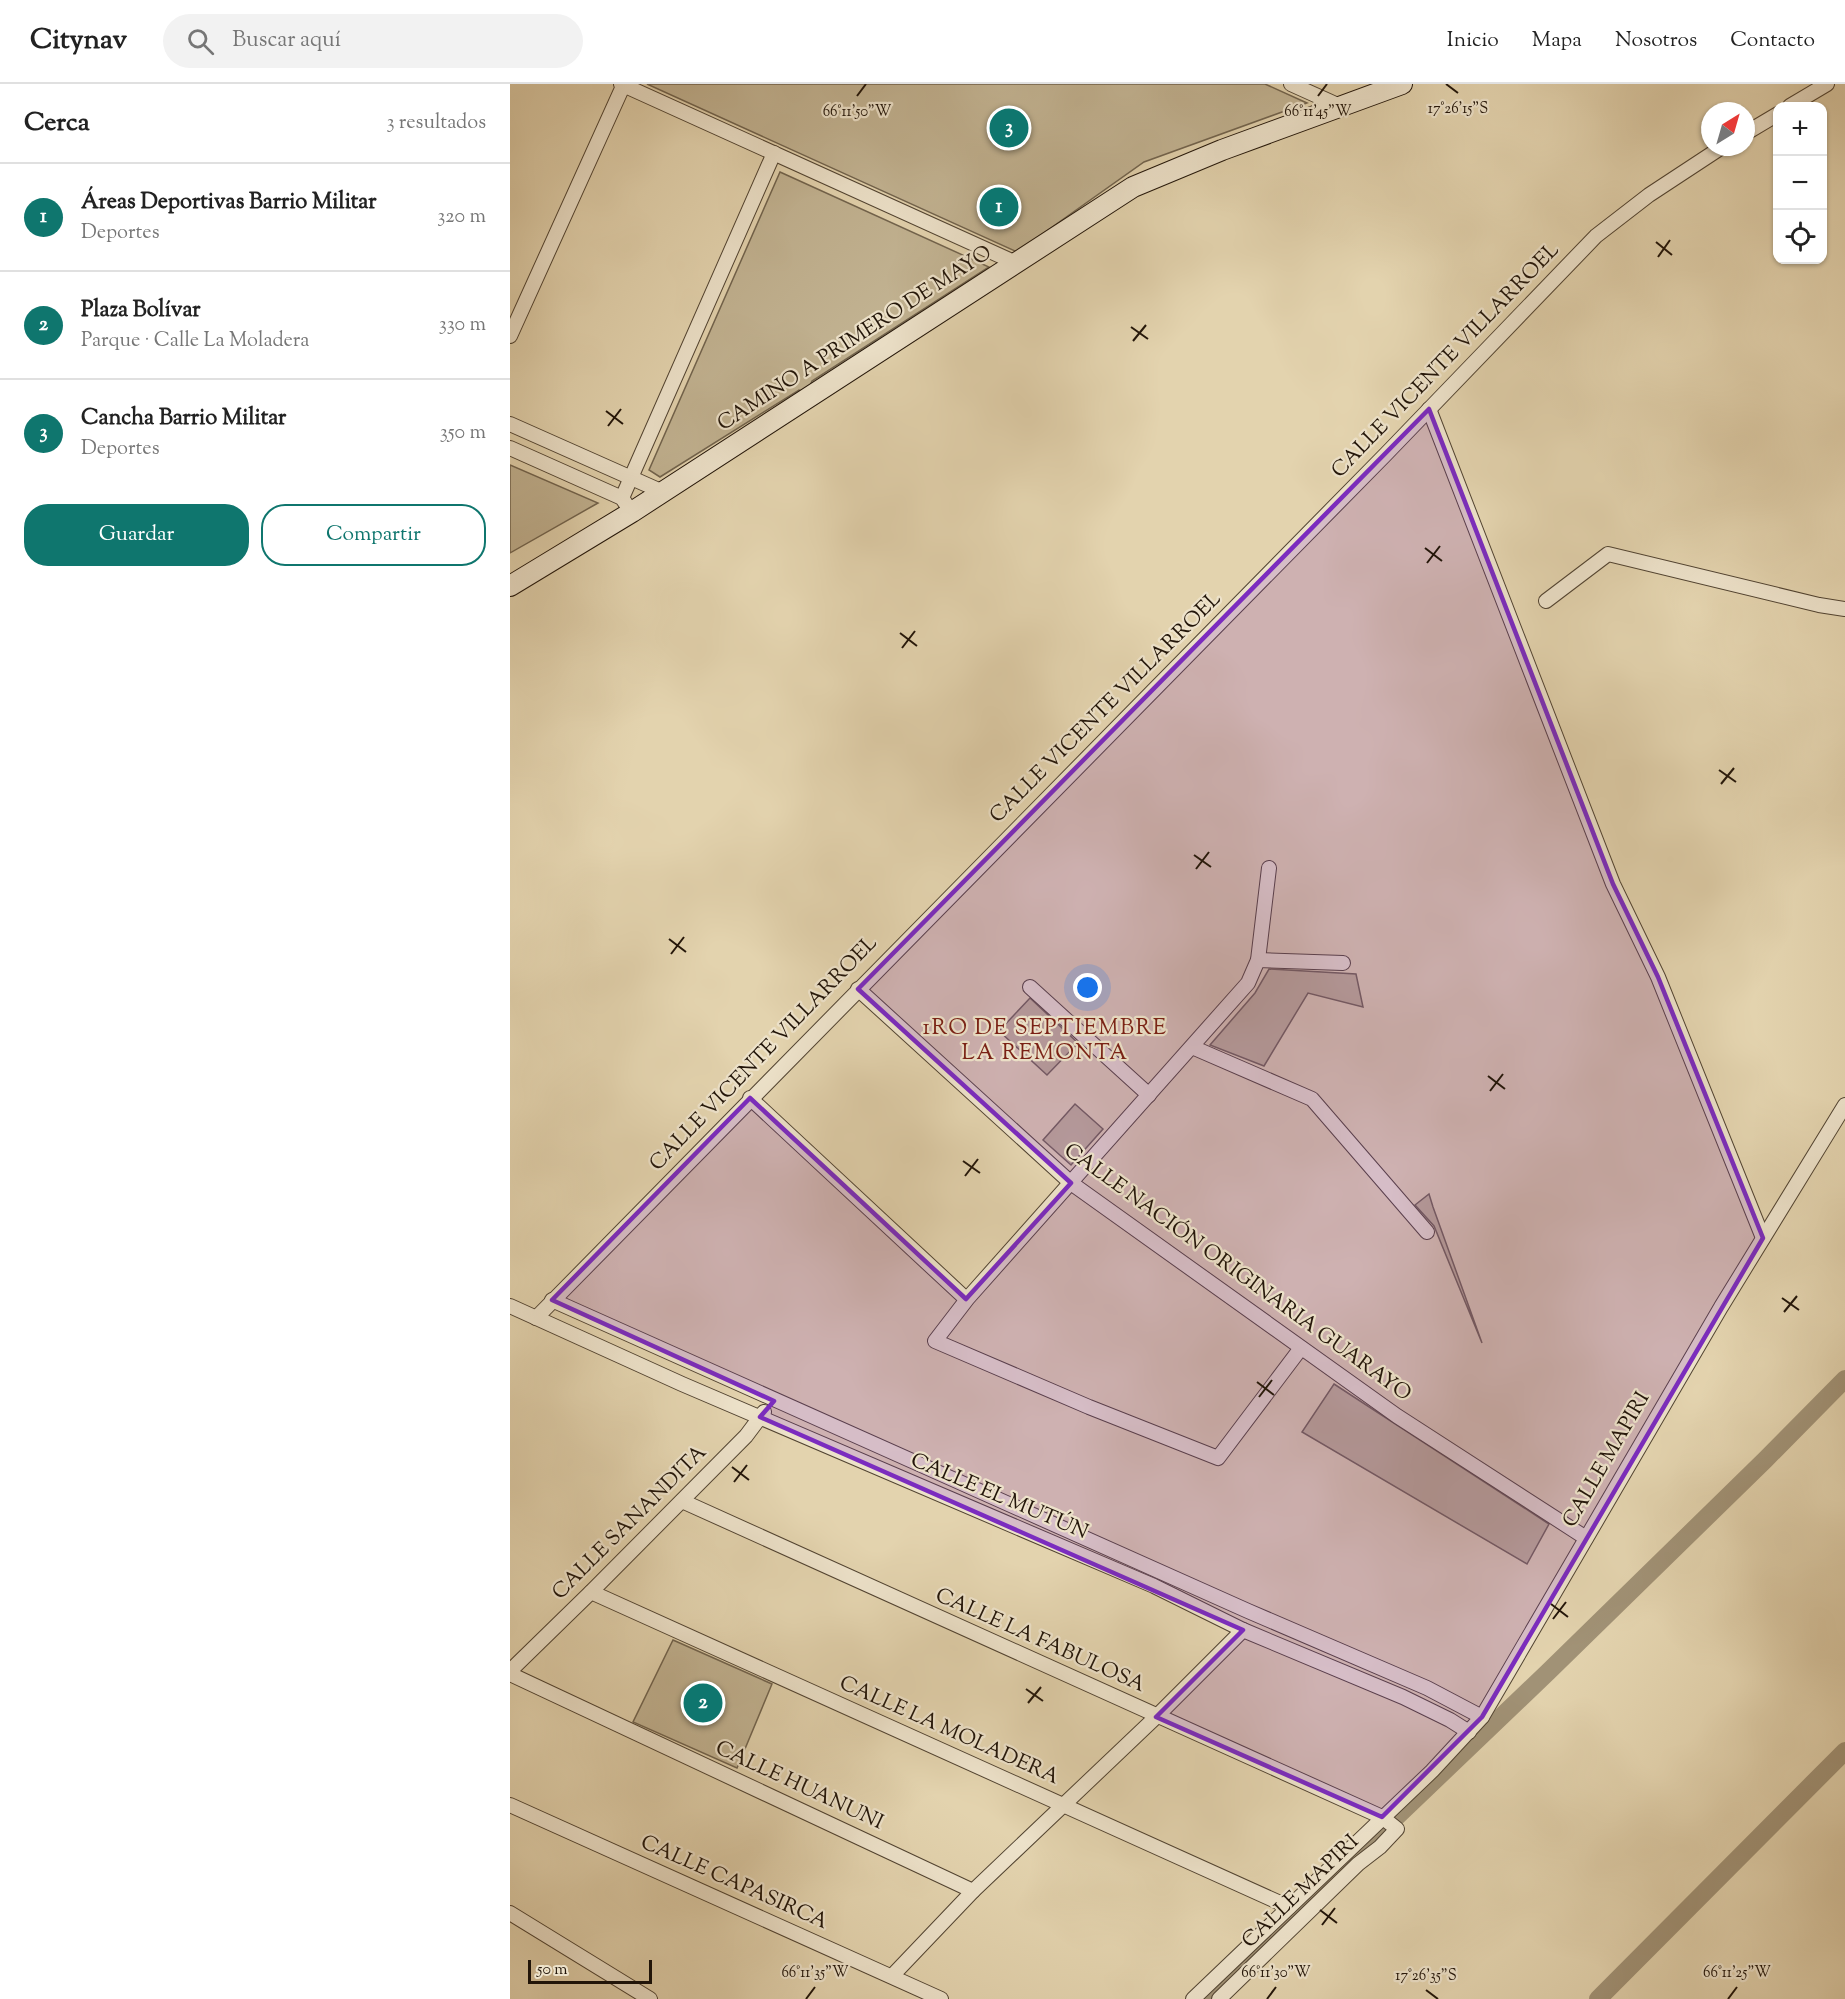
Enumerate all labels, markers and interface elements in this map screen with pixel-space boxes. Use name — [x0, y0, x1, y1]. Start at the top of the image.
search box — [163, 14, 583, 68]
text: Citynav — [30, 21, 127, 61]
icon: search — [184, 25, 217, 58]
text: Buscar aquí — [232, 25, 341, 57]
text: Inicio — [1447, 26, 1499, 56]
text: Mapa — [1532, 26, 1582, 56]
text: Nosotros — [1615, 26, 1697, 56]
text: Contacto — [1730, 26, 1815, 56]
text: 17°26'15"S — [1428, 99, 1488, 120]
text: 66°11'50"W — [823, 102, 892, 123]
text: 66°11'45"W — [1284, 102, 1352, 123]
north arrow — [1701, 102, 1755, 156]
map controls — [1773, 102, 1827, 264]
button: + — [1773, 102, 1827, 156]
text: Cerca — [24, 105, 90, 142]
pin: 3 — [990, 106, 1028, 150]
text: 3 resultados — [386, 109, 486, 138]
button: − — [1773, 156, 1827, 210]
pin: 1 — [980, 184, 1018, 230]
text: Áreas Deportivas Barrio Militar — [81, 187, 376, 219]
text: 1 — [40, 203, 47, 232]
text: 320 m — [437, 203, 486, 232]
button: locate — [1773, 210, 1827, 264]
text: Deportes — [81, 219, 160, 248]
street label: CALLE VICENTE VILLARROEL — [1325, 236, 1567, 485]
street label: CAMINO A PRIMERO DE MAYO — [712, 239, 998, 439]
text: Plaza Bolívar — [81, 295, 200, 327]
text: 2 — [39, 311, 48, 340]
text: 330 m — [439, 311, 486, 340]
text: Parque · Calle La Moladera — [81, 327, 310, 356]
text: Cancha Barrio Militar — [81, 403, 286, 435]
text: 3 — [39, 419, 48, 448]
text: 350 m — [440, 419, 486, 448]
text: Deportes — [81, 435, 160, 464]
button: Guardar — [24, 504, 249, 566]
button: Compartir — [261, 504, 486, 566]
street label: CALLE VICENTE VILLARROEL — [983, 585, 1229, 831]
street label: CALLE VICENTE VILLARROEL — [643, 929, 885, 1178]
your location — [1073, 973, 1102, 1002]
district label: 1RO DE SEPTIEMBRE LA REMONTA — [923, 1013, 1167, 1070]
street label: CALLE NACIÓN ORIGINARIA GUARAYO — [1057, 1137, 1417, 1409]
street label: CALLE MAPIRI — [1556, 1386, 1658, 1534]
street label: CALLE SANANDITA — [546, 1439, 714, 1607]
street label: CALLE EL MUTÚN — [905, 1446, 1093, 1548]
street label: CALLE LA FABULOSA — [930, 1581, 1150, 1701]
street label: CALLE LA MOLADERA — [834, 1669, 1064, 1793]
pin: 2 — [684, 1680, 722, 1726]
street label: CALLE HUANUNI — [710, 1734, 888, 1838]
street label: CALLE CAPASIRCA — [636, 1828, 832, 1938]
street label: CALLE MAPIRI — [1236, 1828, 1366, 1956]
scale bar — [528, 1957, 652, 1984]
text: 50 m — [537, 1959, 568, 1982]
text: 66°11'35"W — [781, 1963, 849, 1984]
text: 66°11'30"W — [1241, 1963, 1311, 1984]
text: 66°11'25"W — [1703, 1963, 1771, 1984]
text: 17°26'35"S — [1395, 1966, 1457, 1987]

